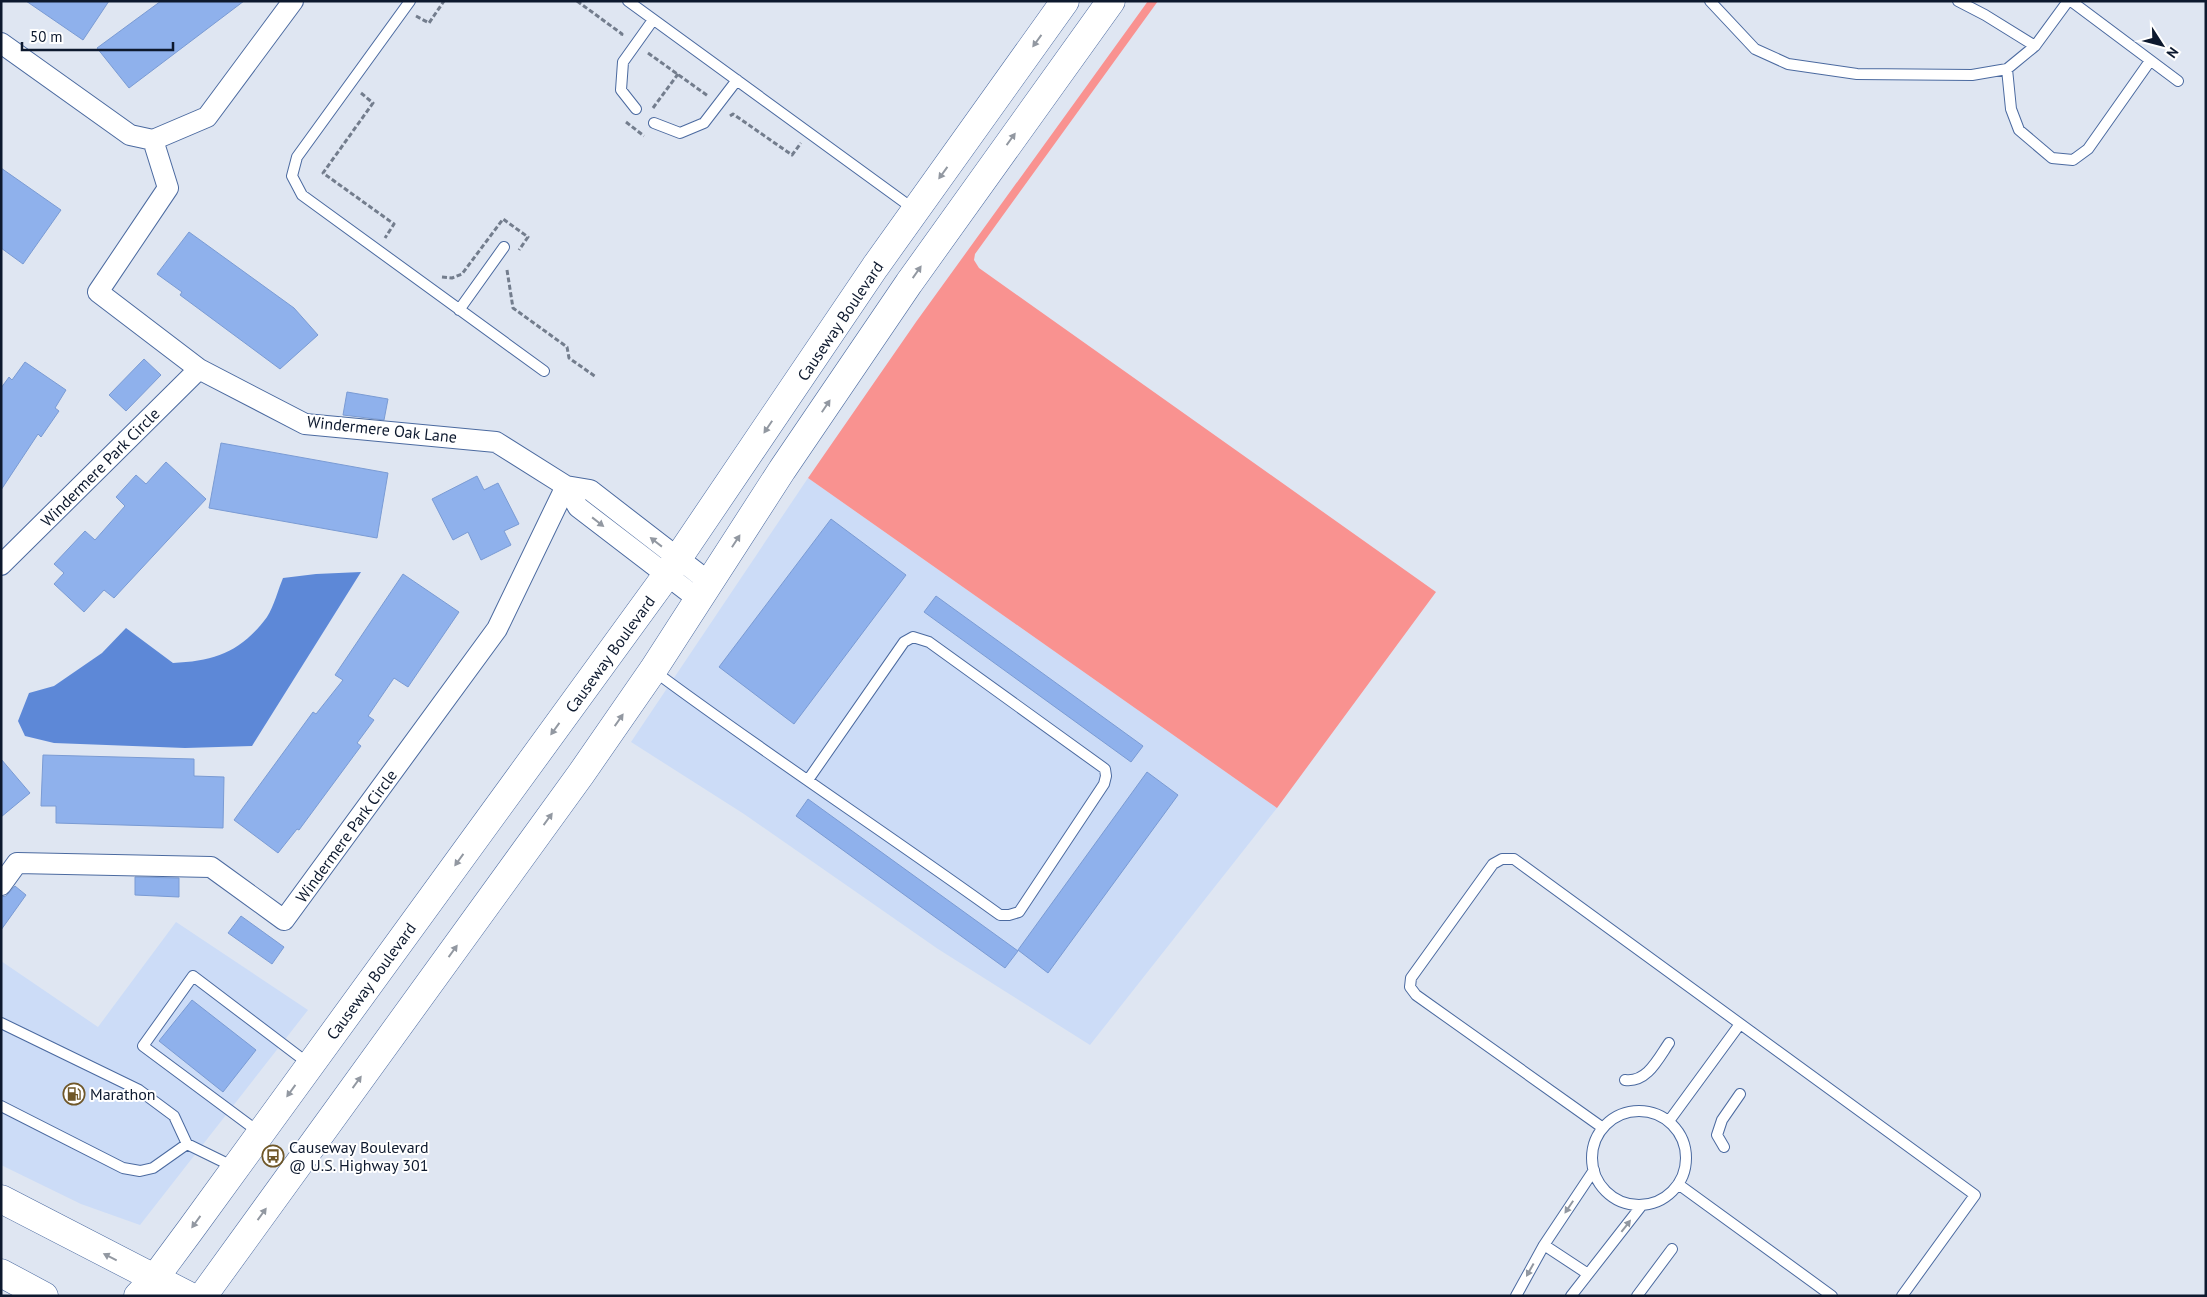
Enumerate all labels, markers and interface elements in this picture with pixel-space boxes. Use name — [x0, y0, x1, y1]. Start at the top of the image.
scale bar — [22, 20, 174, 52]
north arrow — [2137, 20, 2187, 70]
text: 50 m — [30, 27, 63, 46]
one-way arrow — [1032, 34, 1042, 48]
text: N — [2163, 44, 2183, 62]
one-way arrow — [1006, 133, 1017, 146]
one-way arrow — [938, 166, 948, 180]
street label: Causeway Boulevard — [793, 258, 887, 384]
one-way arrow — [912, 265, 922, 279]
one-way arrow — [821, 399, 831, 413]
street label: Windermere Park Circle — [37, 404, 163, 530]
street label: Windermere Oak Lane — [306, 411, 458, 447]
one-way arrow — [763, 420, 773, 434]
one-way arrow — [591, 517, 605, 527]
one-way arrow — [731, 535, 740, 548]
one-way arrow — [650, 537, 663, 548]
street label: Causeway Boulevard — [561, 592, 659, 716]
one-way arrow — [614, 713, 623, 726]
one-way arrow — [550, 722, 560, 736]
street label: Windermere Park Circle — [291, 766, 401, 906]
one-way arrow — [543, 812, 553, 826]
one-way arrow — [454, 853, 464, 867]
street label: Causeway Boulevard — [322, 919, 420, 1043]
one-way arrow — [448, 944, 458, 958]
one-way arrow — [352, 1075, 362, 1089]
fuel station icon: Marathon — [62, 1082, 86, 1106]
place label: Marathon — [90, 1084, 155, 1104]
one-way arrow — [287, 1084, 297, 1097]
place label: Causeway Boulevard @ U.S. Highway 301 — [289, 1137, 429, 1175]
bus stop icon: Causeway Boulevard @ U.S. Highway 301 — [261, 1144, 285, 1168]
one-way arrow — [1564, 1201, 1574, 1214]
one-way arrow — [257, 1207, 267, 1221]
one-way arrow — [190, 1215, 201, 1228]
one-way arrow — [1620, 1220, 1631, 1233]
one-way arrow — [103, 1253, 117, 1261]
one-way arrow — [1526, 1263, 1534, 1278]

